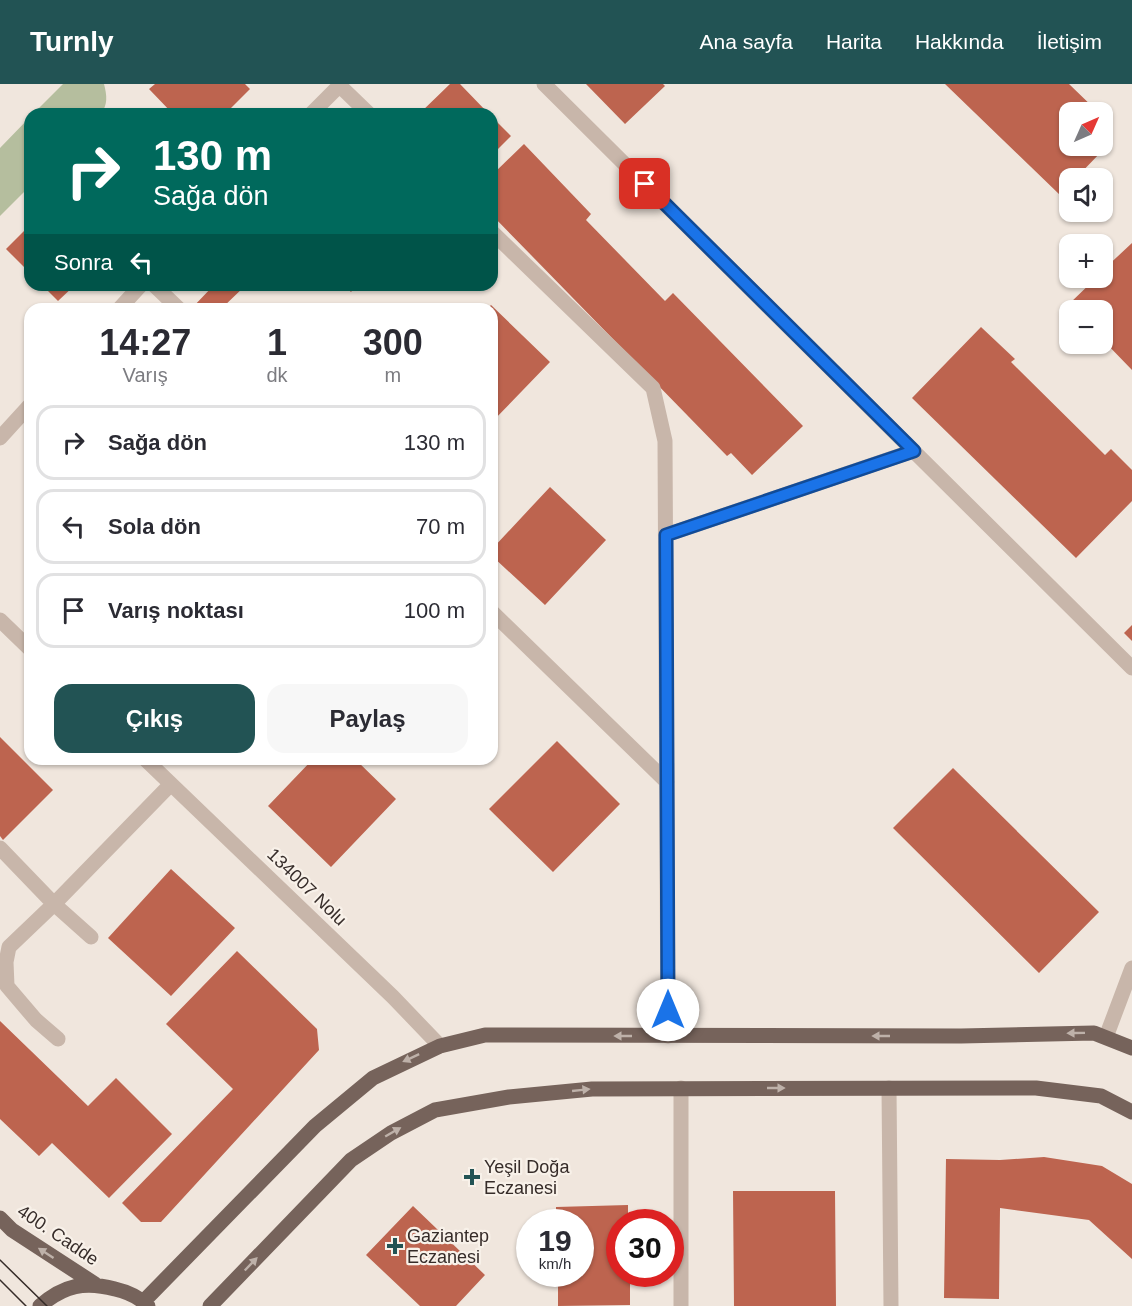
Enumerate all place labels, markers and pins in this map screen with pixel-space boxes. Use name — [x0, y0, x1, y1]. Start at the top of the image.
pin — [619, 158, 670, 209]
place label: Yeşil Doğa Eczanesi — [484, 1157, 570, 1198]
marker: Yeşil Doğa Eczanesi — [465, 1170, 479, 1184]
place label: Gaziantep Eczanesi — [407, 1226, 489, 1267]
marker: Gaziantep Eczanesi — [388, 1239, 402, 1253]

